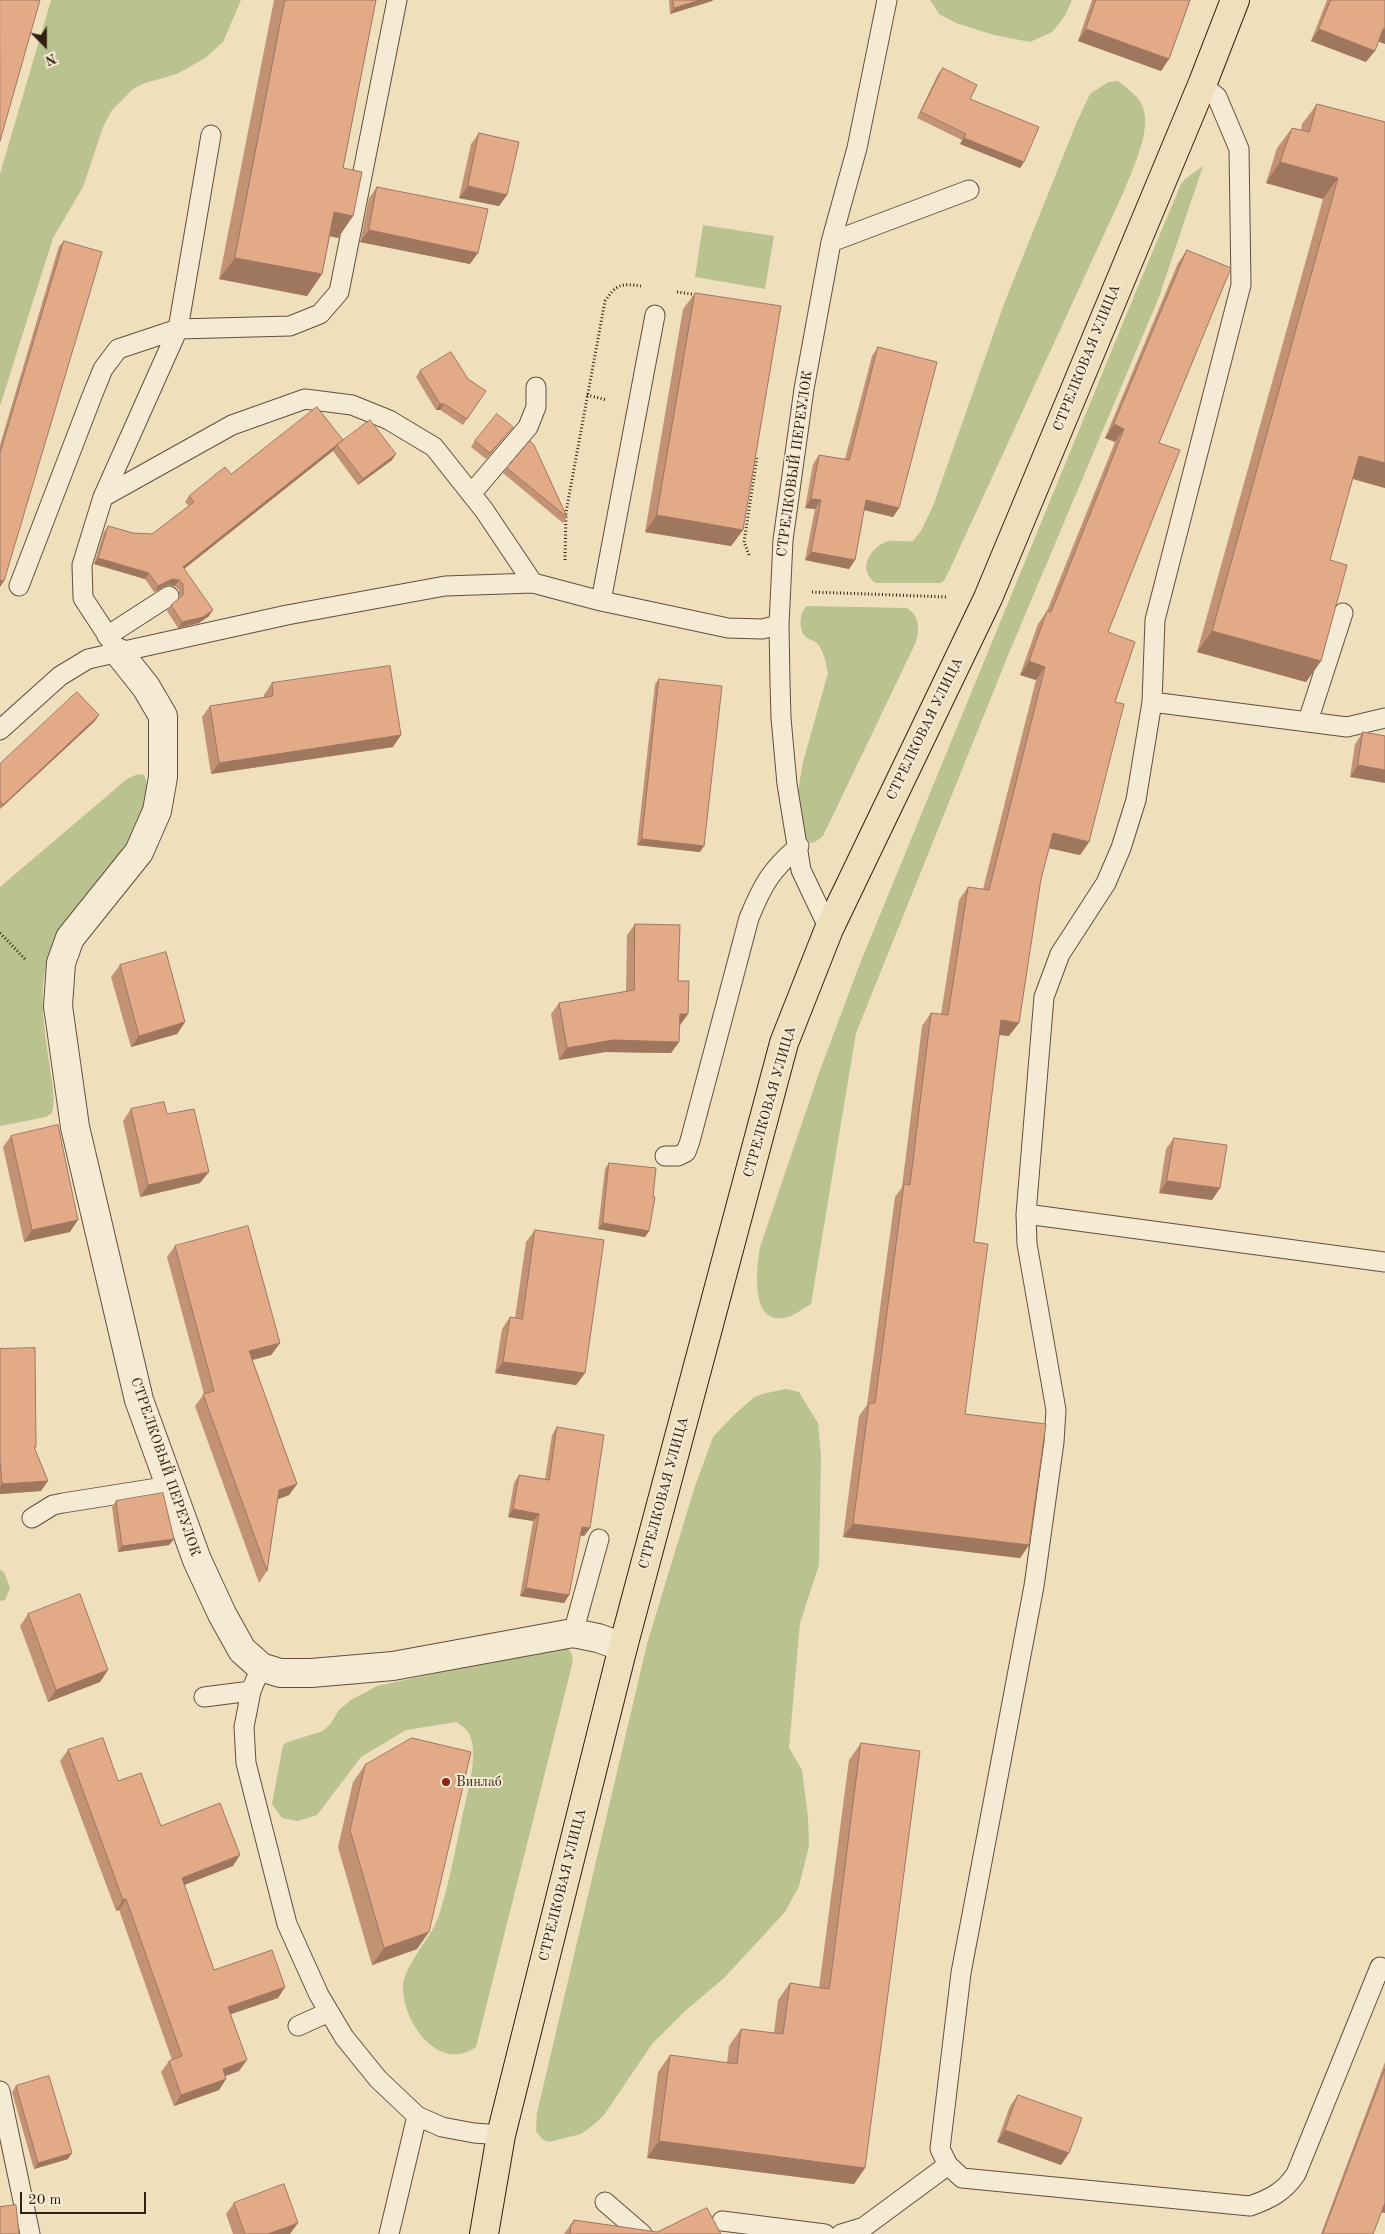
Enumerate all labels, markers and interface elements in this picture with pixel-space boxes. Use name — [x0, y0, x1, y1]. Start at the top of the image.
north arrow — [20, 20, 70, 70]
text: N — [43, 50, 58, 67]
street label: СТРЕЛКОВАЯ УЛИЦА — [1050, 282, 1124, 434]
street label: СТРЕЛКОВЫЙ ПЕРЕУЛОК — [774, 370, 816, 558]
street label: СТРЕЛКОВАЯ УЛИЦА — [883, 655, 967, 803]
street label: СТРЕЛКОВАЯ УЛИЦА — [740, 1024, 800, 1180]
street label: СТРЕЛКОВЫЙ ПЕРЕУЛОК — [126, 1375, 204, 1559]
street label: СТРЕЛКОВАЯ УЛИЦА — [636, 1415, 692, 1571]
place label: Винлаб — [456, 1774, 502, 1790]
marker: Винлаб — [440, 1776, 452, 1788]
street label: СТРЕЛКОВАЯ УЛИЦА — [536, 1807, 590, 1963]
scale bar — [22, 2182, 149, 2214]
text: 20 m — [28, 2193, 62, 2208]

